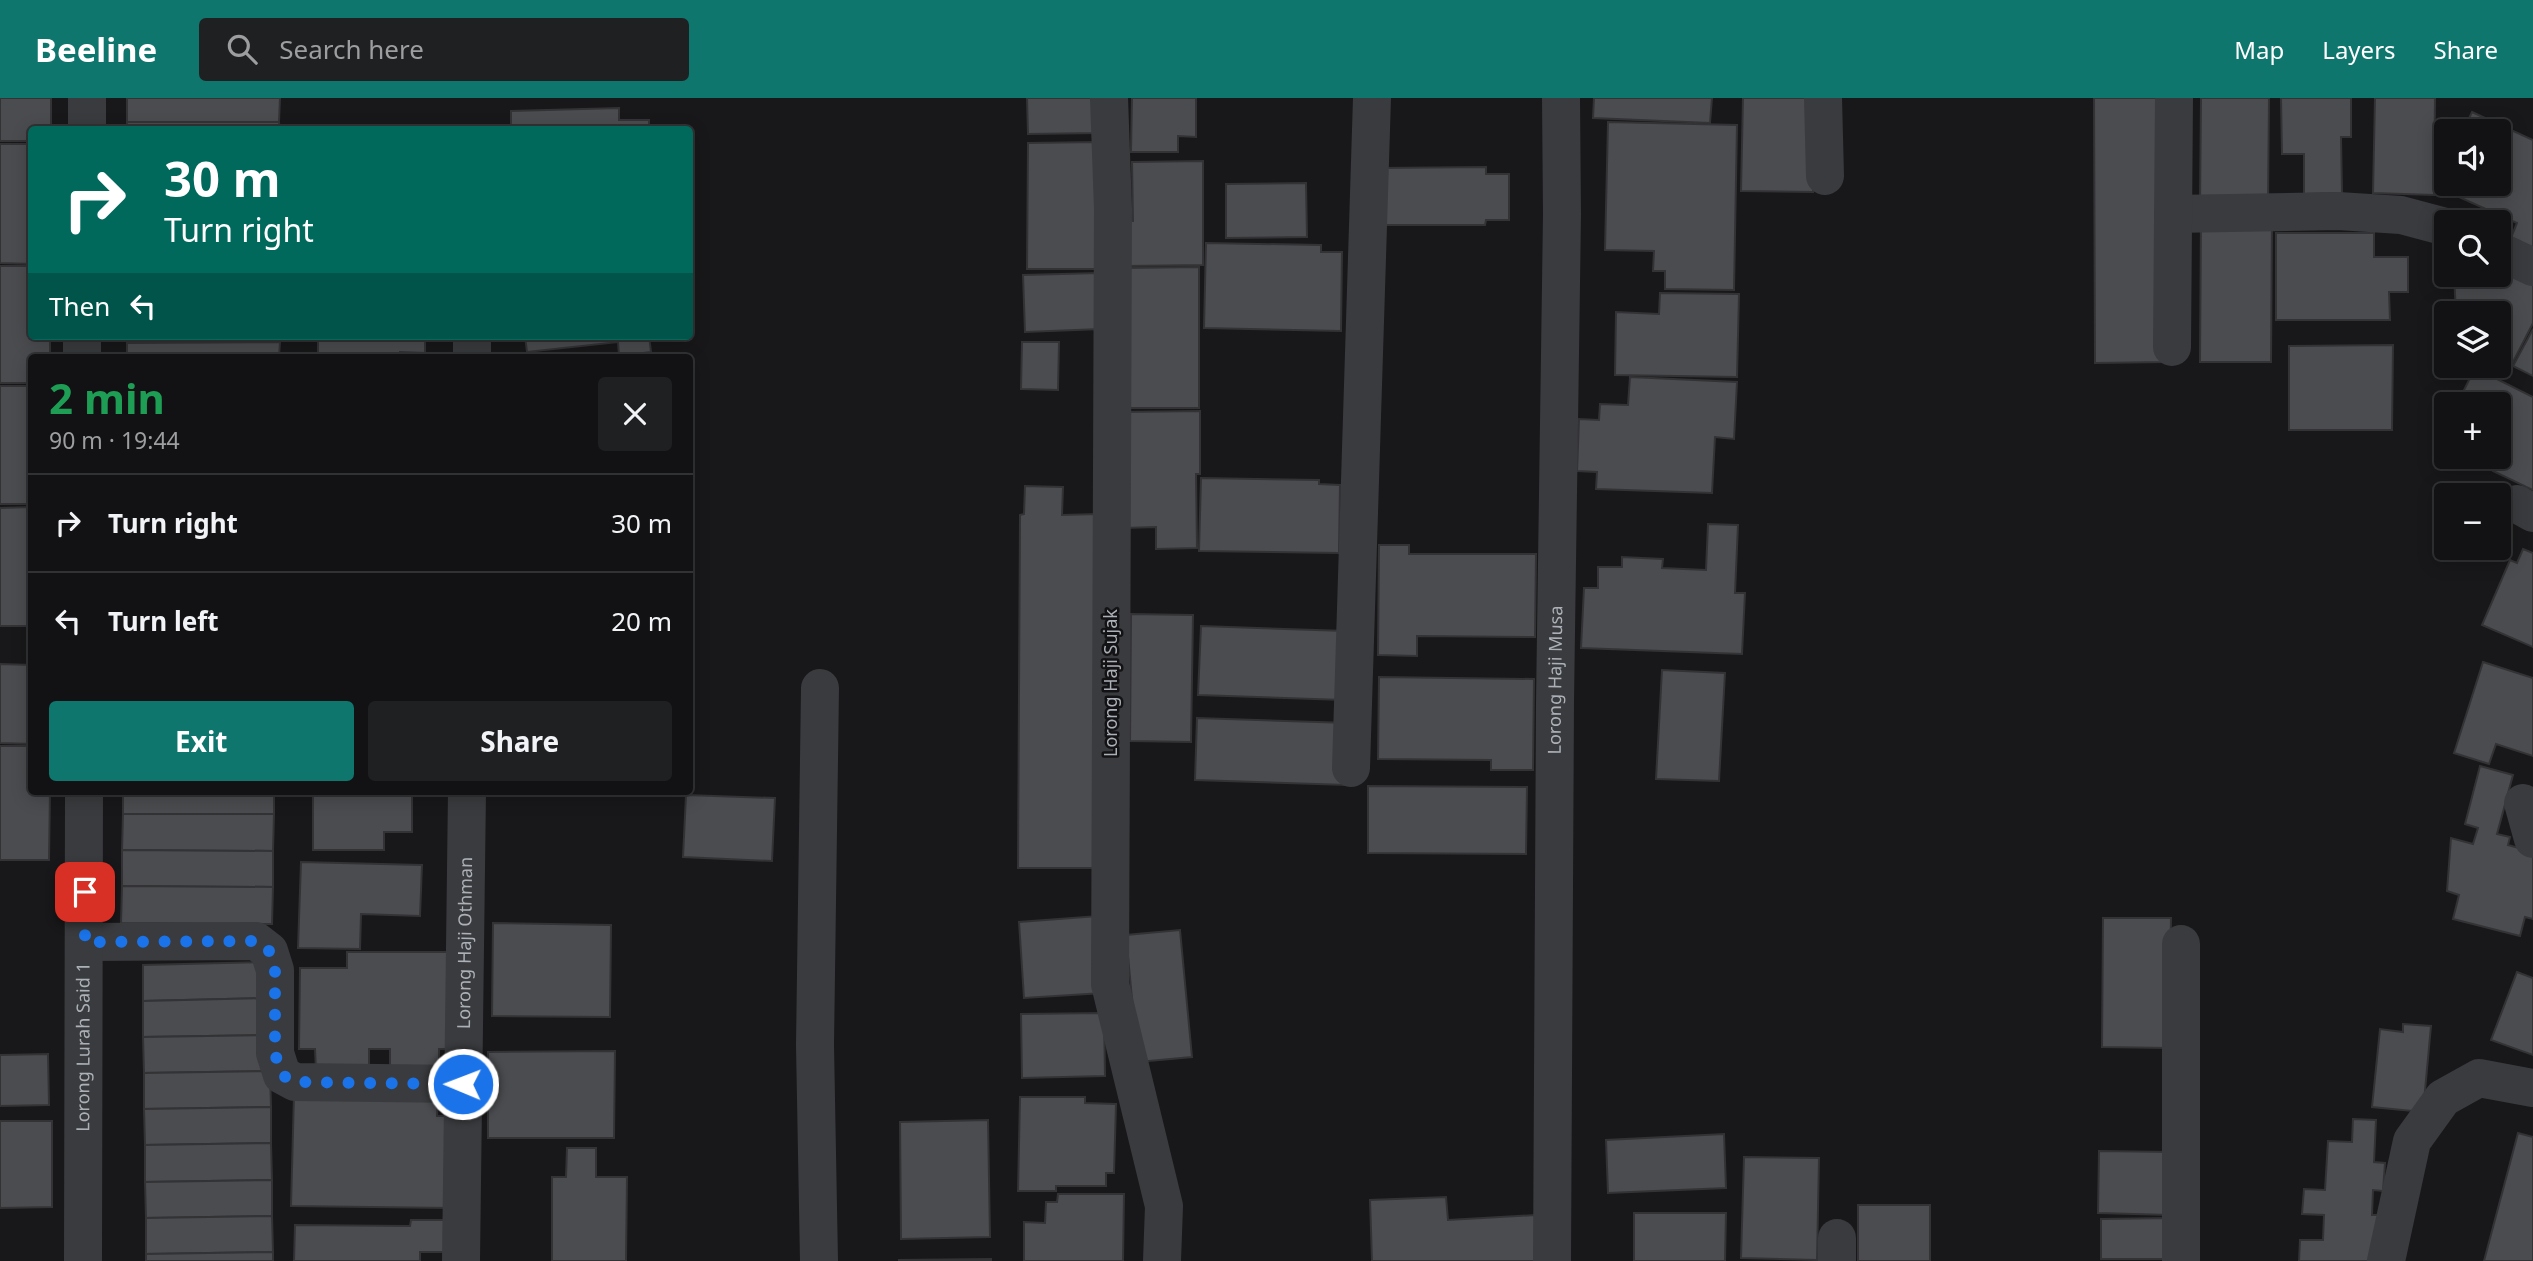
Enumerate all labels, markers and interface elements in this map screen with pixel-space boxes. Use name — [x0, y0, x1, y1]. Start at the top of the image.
search box — [199, 18, 689, 81]
text: Beeline — [35, 27, 157, 72]
icon: search — [223, 30, 261, 68]
text: Search here — [279, 31, 424, 67]
text: Map — [2234, 33, 2284, 66]
text: Layers — [2322, 33, 2396, 66]
text: Share — [2434, 33, 2498, 66]
map controls — [2434, 119, 2511, 560]
button: sound — [2434, 119, 2511, 196]
text: 30 m — [164, 145, 281, 211]
icon: right — [49, 154, 140, 245]
text: Turn right — [164, 208, 314, 251]
button: search — [2434, 210, 2511, 287]
icon: left — [124, 287, 162, 325]
text: Then — [49, 288, 110, 324]
button: layers — [2434, 301, 2511, 378]
text: 2 min — [49, 369, 165, 426]
button: close — [598, 377, 672, 451]
button: + — [2434, 392, 2511, 469]
text: 90 m · 19:44 — [49, 424, 180, 456]
button: − — [2434, 483, 2511, 560]
icon: right — [49, 504, 87, 542]
text: Turn right — [108, 505, 238, 541]
text: 30 m — [611, 505, 672, 541]
icon: left — [49, 602, 87, 640]
text: Turn left — [108, 603, 219, 639]
text: 20 m — [611, 603, 672, 639]
street label: Lorong Haji Musa — [1542, 605, 1567, 754]
street label: Lorong Haji Sujak — [1098, 609, 1122, 757]
button: Exit — [49, 701, 354, 781]
button: Share — [368, 701, 672, 781]
street label: Lorong Haji Othman — [451, 857, 477, 1029]
pin — [55, 862, 115, 922]
icon: arrive — [66, 873, 104, 911]
street label: Lorong Lurah Said 1 — [70, 962, 95, 1132]
position arrow — [426, 1047, 500, 1121]

